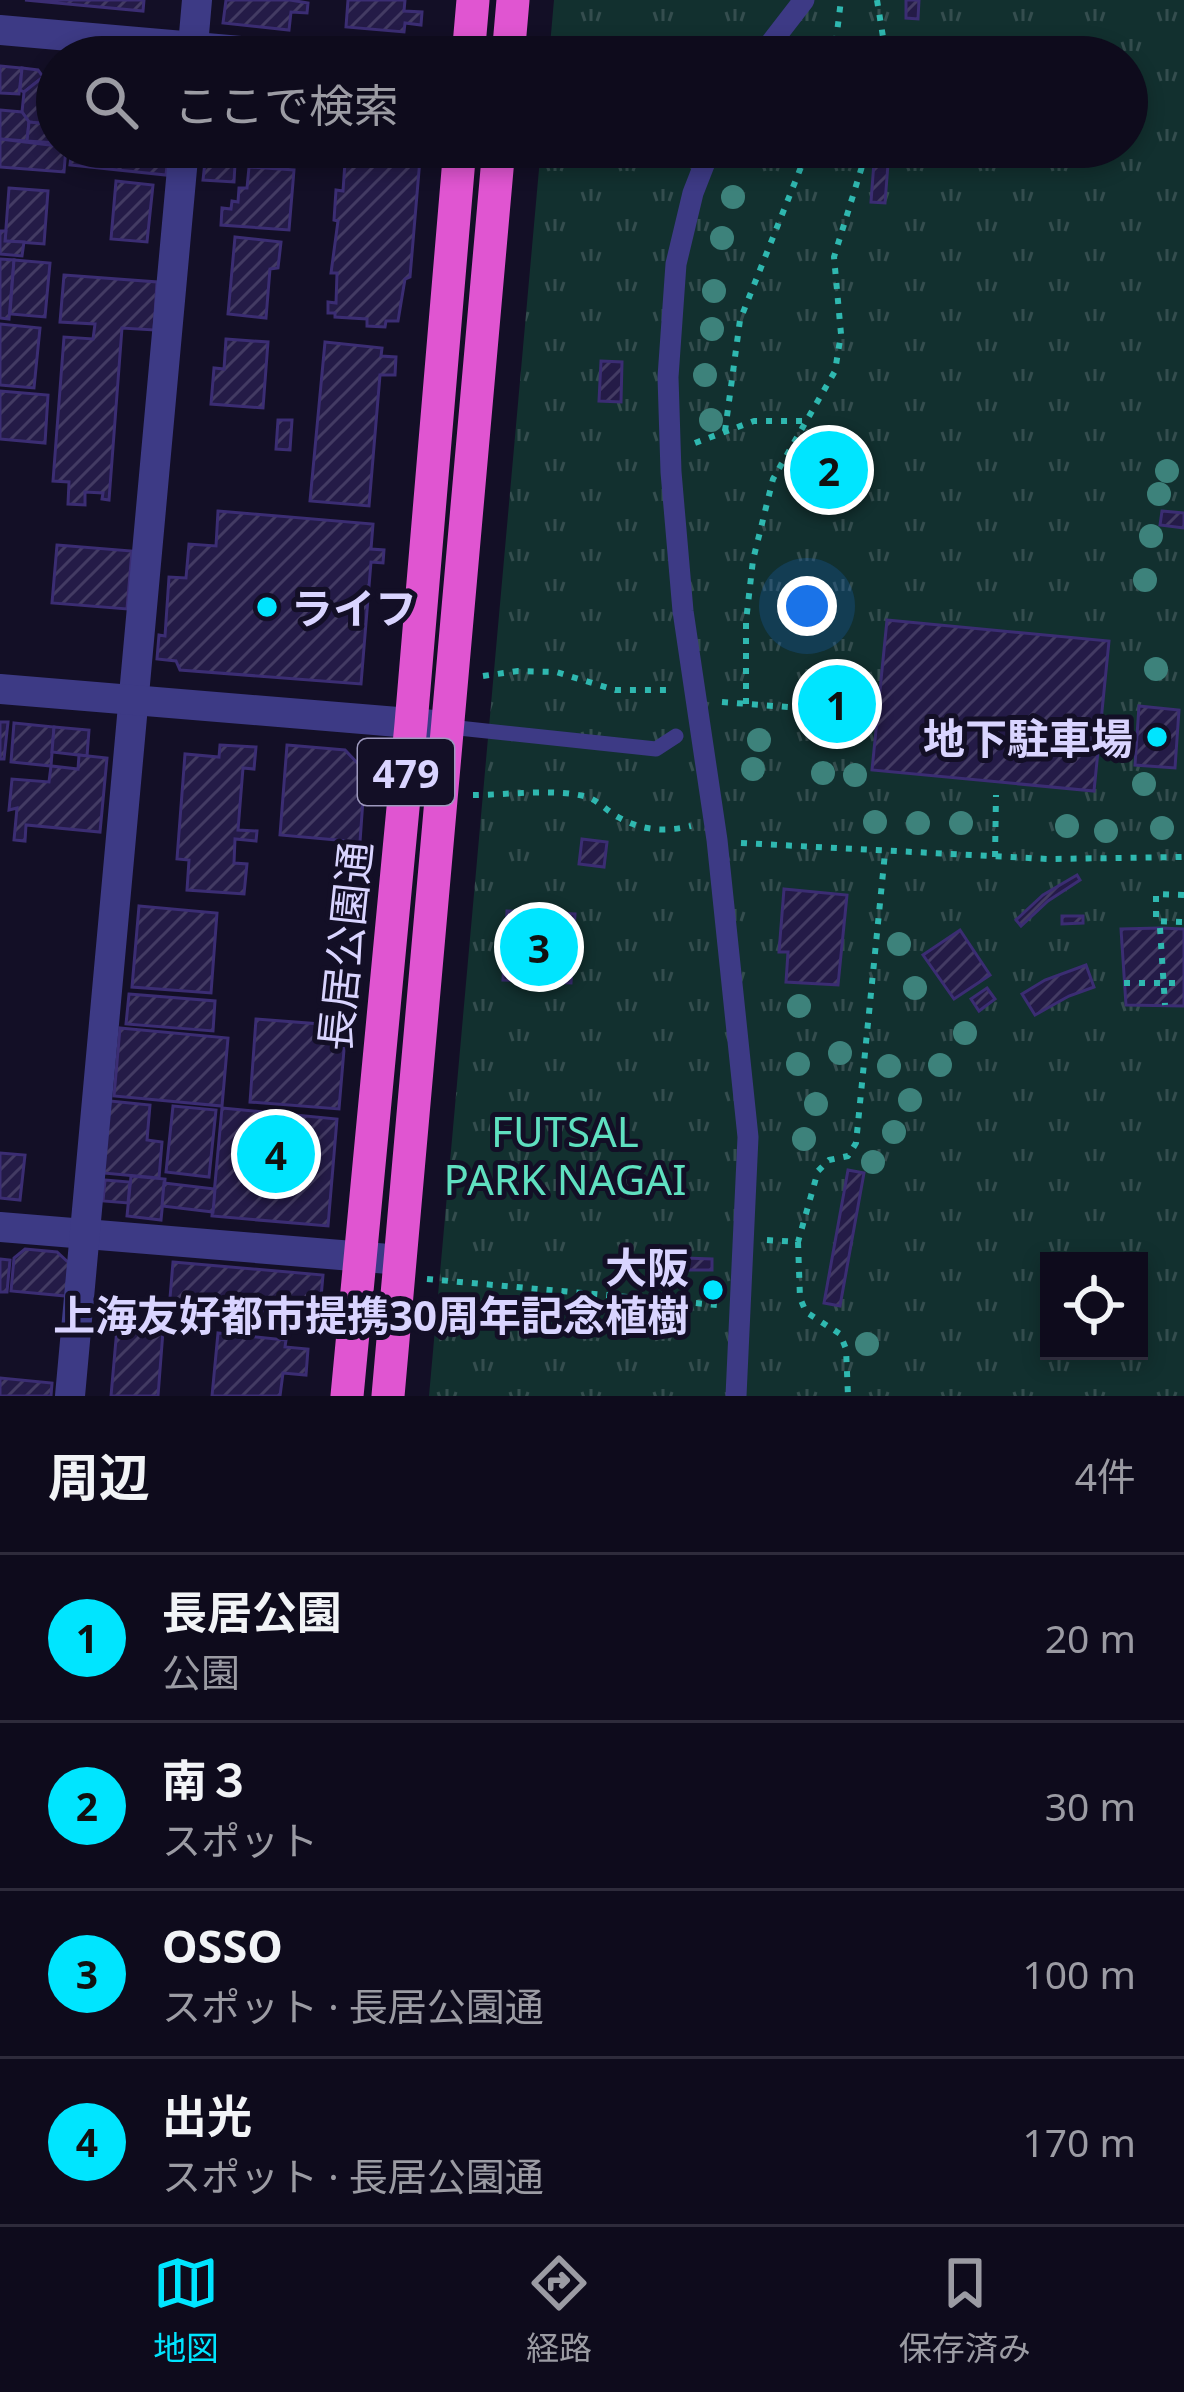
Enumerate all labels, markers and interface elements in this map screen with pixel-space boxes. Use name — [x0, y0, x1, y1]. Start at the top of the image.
search box — [36, 36, 1148, 168]
icon: search — [78, 69, 144, 135]
text: ここで検索 — [174, 74, 399, 135]
pin: 2 — [790, 425, 868, 515]
your location — [777, 576, 837, 636]
place label: ライフ — [291, 579, 417, 636]
marker: ライフ — [254, 594, 280, 620]
pin: 1 — [798, 659, 876, 749]
place label: 地下駐車場 — [923, 709, 1133, 766]
marker: 地下駐車場 — [1144, 724, 1170, 750]
road number: 479 — [358, 739, 454, 805]
street label: 長居公園通 — [305, 839, 383, 1053]
pin: 3 — [500, 902, 578, 992]
park label: FUTSAL PARK NAGAI — [444, 1102, 686, 1207]
pin: 4 — [237, 1109, 315, 1199]
place label: 大阪 上海友好都市提携30周年記念植樹 — [53, 1238, 689, 1343]
map controls — [1040, 1252, 1148, 1360]
button: locate — [1040, 1252, 1148, 1360]
marker: 大阪 上海友好都市提携30周年記念植樹 — [700, 1277, 726, 1303]
text: 周辺 — [48, 1441, 150, 1511]
text: 4件 — [1075, 1449, 1136, 1502]
text: 長居公園 — [162, 1581, 342, 1642]
text: 1 — [76, 1611, 98, 1664]
text: 20 m — [1045, 1611, 1136, 1664]
text: 公園 — [162, 1645, 240, 1698]
text: 南３ — [162, 1749, 252, 1810]
text: 2 — [76, 1779, 98, 1832]
text: 30 m — [1045, 1779, 1136, 1832]
text: スポット — [162, 1813, 318, 1866]
text: OSSO — [162, 1915, 283, 1976]
text: 3 — [76, 1947, 98, 2000]
text: 100 m — [1022, 1947, 1136, 2000]
text: スポット · 長居公園通 — [162, 1979, 544, 2032]
text: 出光 — [162, 2085, 252, 2146]
text: 4 — [76, 2115, 98, 2168]
text: 170 m — [1022, 2115, 1136, 2168]
text: スポット · 長居公園通 — [162, 2149, 544, 2202]
tab: 地図 — [153, 2250, 219, 2370]
tab: 経路 — [526, 2250, 592, 2370]
tab: 保存済み — [899, 2250, 1031, 2370]

